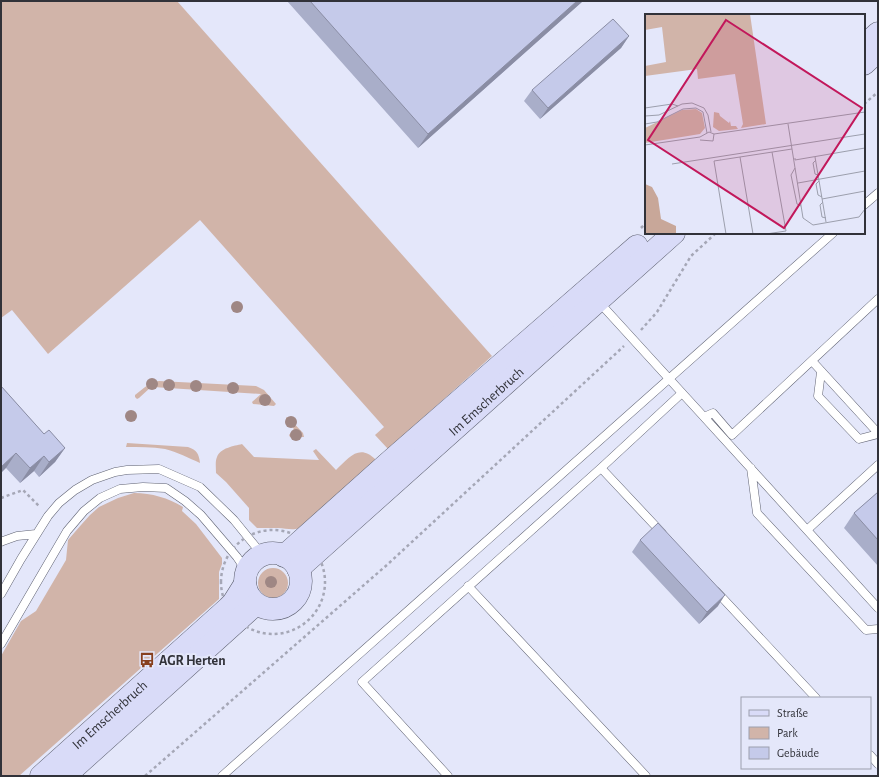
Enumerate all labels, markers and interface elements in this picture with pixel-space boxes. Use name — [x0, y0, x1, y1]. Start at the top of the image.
inset map — [645, 14, 865, 234]
street label: Im Emscherbruch — [446, 365, 527, 439]
bus stop icon: AGR Herten — [138, 651, 156, 669]
place label: AGR Herten — [159, 654, 226, 668]
street label: Im Emscherbruch — [70, 678, 150, 752]
legend — [741, 697, 871, 769]
text: Straße — [777, 707, 808, 719]
text: Park — [777, 727, 798, 739]
text: Gebäude — [777, 747, 819, 759]

